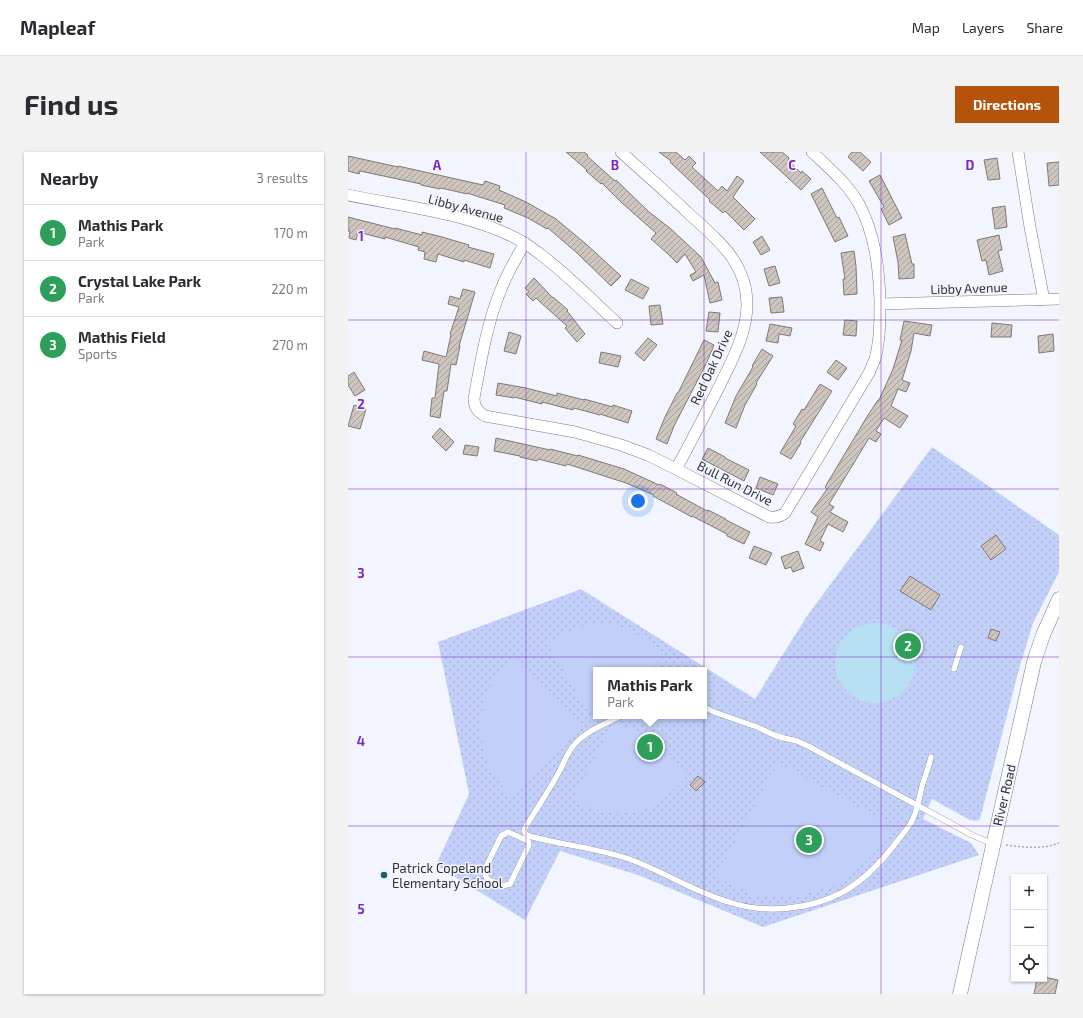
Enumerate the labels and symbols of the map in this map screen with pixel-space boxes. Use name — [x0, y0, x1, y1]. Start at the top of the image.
text: A — [433, 157, 442, 173]
text: B — [611, 157, 619, 173]
text: C — [788, 157, 796, 173]
text: D — [966, 157, 975, 173]
street label: Libby Avenue — [427, 190, 505, 226]
text: 1 — [358, 228, 364, 244]
street label: Libby Avenue — [930, 279, 1008, 297]
street label: Red Oak Drive — [687, 327, 735, 407]
text: 2 — [357, 396, 365, 412]
street label: Bull Run Drive — [695, 457, 775, 509]
your location — [628, 491, 648, 511]
text: 3 — [357, 565, 365, 581]
pin: 2 — [895, 631, 921, 661]
pin: 1 — [637, 732, 663, 762]
text: 4 — [357, 733, 365, 749]
street label: River Road — [989, 763, 1019, 827]
pin: 3 — [796, 825, 822, 855]
place label: Patrick Copeland Elementary School — [392, 860, 503, 891]
marker: Patrick Copeland Elementary School — [379, 870, 389, 880]
text: 5 — [357, 901, 365, 917]

